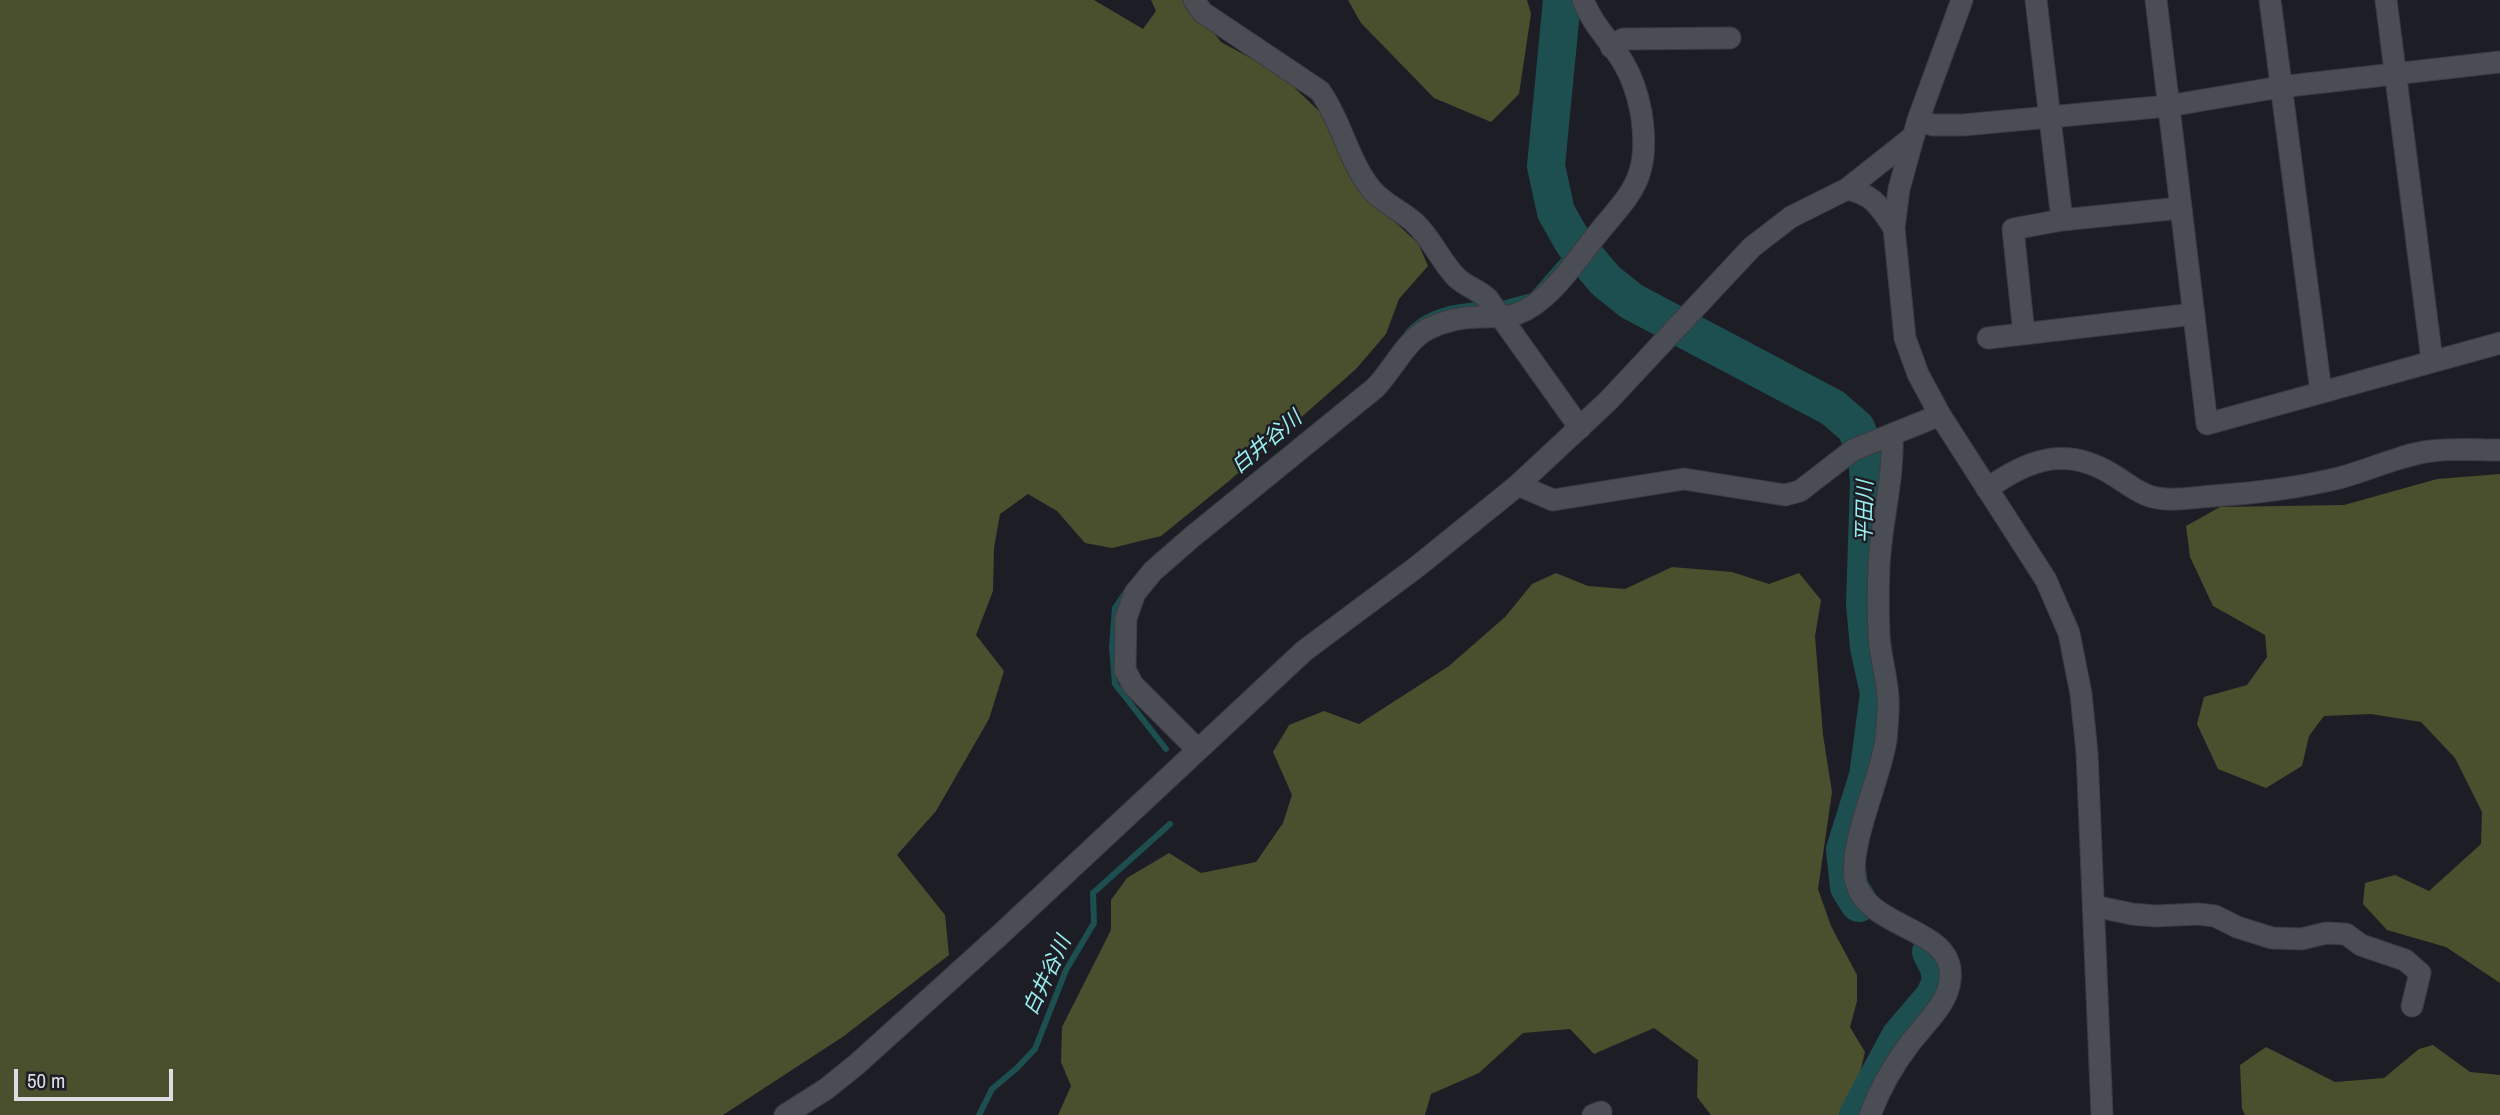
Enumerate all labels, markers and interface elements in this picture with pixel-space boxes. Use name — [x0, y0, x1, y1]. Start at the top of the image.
water label: 白井谷川 — [1227, 406, 1307, 480]
water label: 平田川 — [1853, 480, 1879, 544]
water label: 白井谷川 — [1019, 933, 1077, 1019]
scale bar — [18, 1056, 177, 1100]
text: 50 m — [27, 1066, 65, 1095]

